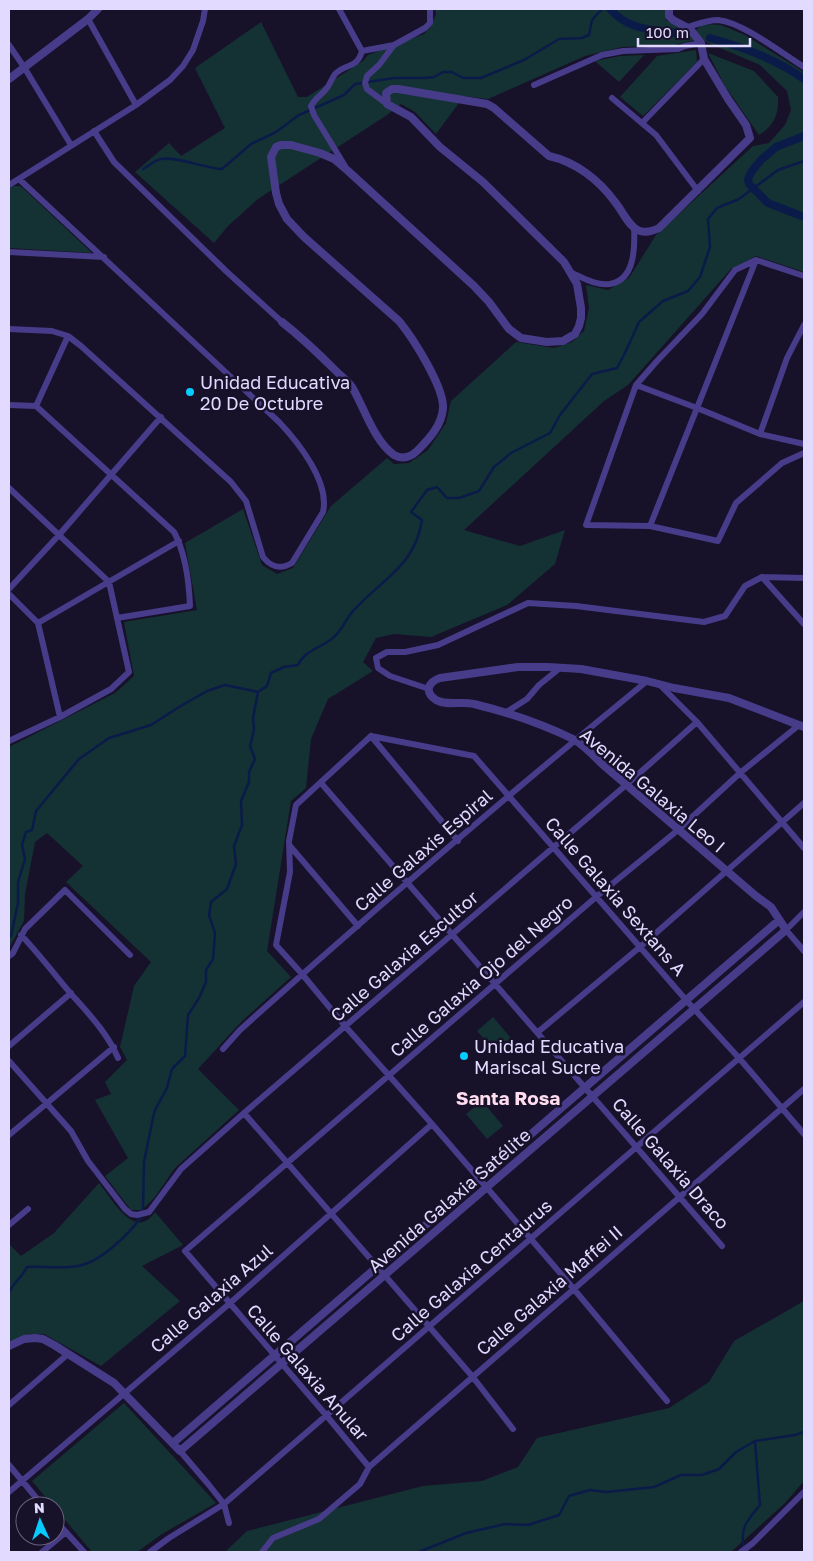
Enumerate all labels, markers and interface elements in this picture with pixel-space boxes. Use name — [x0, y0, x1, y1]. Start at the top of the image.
scale bar — [638, 15, 750, 47]
text: 100 m — [646, 23, 689, 41]
place label: Unidad Educativa 20 De Octubre — [200, 371, 350, 414]
marker: Unidad Educativa 20 De Octubre — [184, 386, 196, 398]
street label: Avenida Galaxia Leo I — [576, 723, 730, 857]
street label: Calle Galaxis Espiral — [350, 784, 497, 916]
street label: Calle Galaxia Sextans A — [541, 812, 691, 980]
street label: Calle Galaxia Escultor — [326, 886, 482, 1026]
street label: Calle Galaxia Ojo del Negro — [385, 891, 577, 1061]
place label: Unidad Educativa Mariscal Sucre — [474, 1035, 624, 1078]
marker: Unidad Educativa Mariscal Sucre — [458, 1050, 470, 1062]
district label: Santa Rosa — [456, 1086, 560, 1109]
street label: Calle Galaxia Draco — [608, 1093, 734, 1233]
street label: Avenida Galaxia Satélite — [363, 1123, 535, 1277]
street label: Calle Galaxia Centaurus — [386, 1194, 556, 1346]
street label: Calle Galaxia Maffei II — [471, 1220, 627, 1360]
street label: Calle Galaxia Azul — [145, 1239, 277, 1357]
street label: Calle Galaxia Anular — [243, 1299, 373, 1445]
north arrow — [15, 1496, 65, 1546]
text: N — [34, 1499, 45, 1516]

